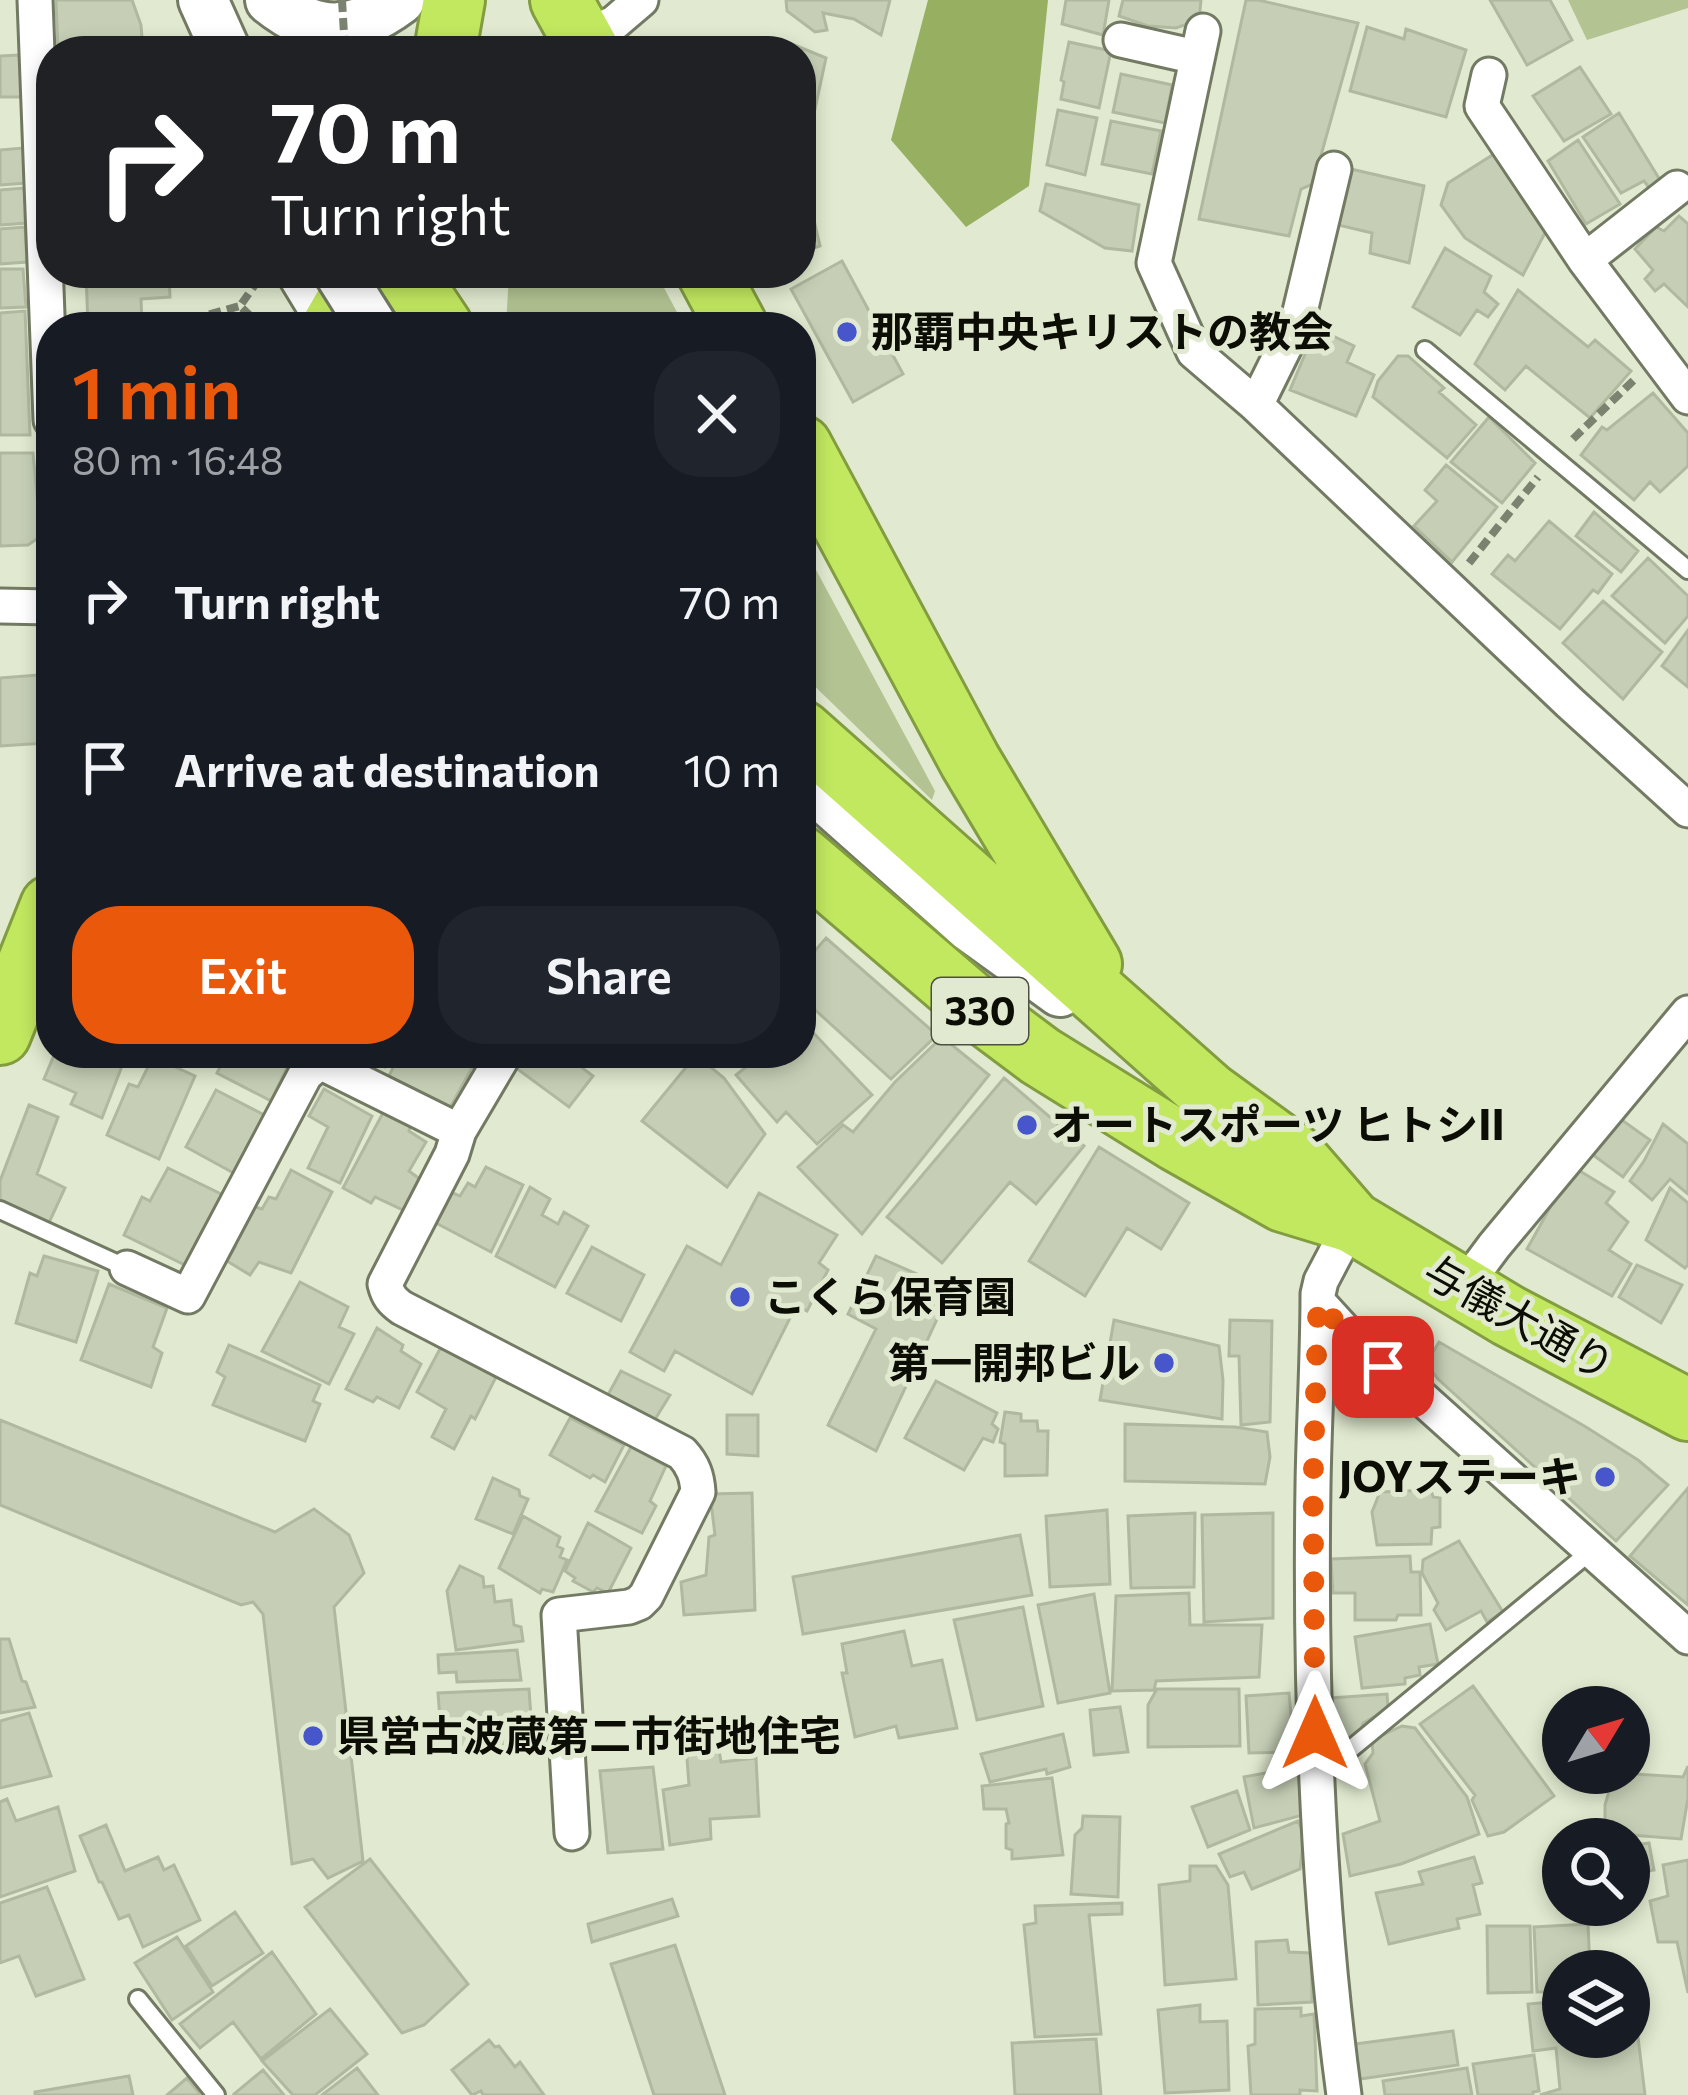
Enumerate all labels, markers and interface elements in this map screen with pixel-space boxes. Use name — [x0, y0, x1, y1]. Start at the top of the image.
text: 70 m — [270, 78, 461, 180]
icon: right — [72, 84, 228, 240]
text: Turn right — [270, 180, 511, 246]
place label: 那覇中央キリストの教会 — [871, 304, 1333, 356]
marker: 那覇中央キリストの教会 — [834, 319, 860, 345]
text: 1 min — [72, 346, 242, 434]
button: close — [654, 351, 780, 477]
text: 80 m · 16:48 — [72, 435, 283, 483]
icon: right — [72, 567, 138, 633]
text: Turn right — [174, 573, 380, 628]
text: 70 m — [679, 573, 780, 628]
icon: arrive — [72, 735, 138, 801]
text: Arrive at destination — [174, 741, 600, 796]
text: 10 m — [684, 741, 780, 796]
button: Exit — [72, 906, 414, 1044]
button: Share — [438, 906, 780, 1044]
road number: 330 — [932, 978, 1028, 1044]
place label: オートスポーツ ヒトシII — [1051, 1097, 1505, 1149]
marker: オートスポーツ ヒトシII — [1014, 1112, 1040, 1138]
street label: 与儀大通り — [1416, 1243, 1624, 1390]
place label: こくら保育園 — [764, 1269, 1016, 1321]
marker: こくら保育園 — [727, 1284, 753, 1310]
pin — [1332, 1316, 1434, 1418]
icon: arrive — [1350, 1334, 1416, 1400]
place label: 第一開邦ビル — [888, 1335, 1140, 1387]
marker: 第一開邦ビル — [1151, 1350, 1177, 1376]
place label: JOYステーキ — [1339, 1449, 1581, 1501]
marker: JOYステーキ — [1592, 1464, 1618, 1490]
position arrow — [1252, 1670, 1378, 1796]
north arrow — [1542, 1686, 1650, 1794]
map controls — [1542, 1686, 1650, 2058]
place label: 県営古波蔵第二市街地住宅 — [337, 1708, 841, 1760]
marker: 県営古波蔵第二市街地住宅 — [300, 1723, 326, 1749]
button: search — [1542, 1818, 1650, 1926]
button: layers — [1542, 1950, 1650, 2058]

